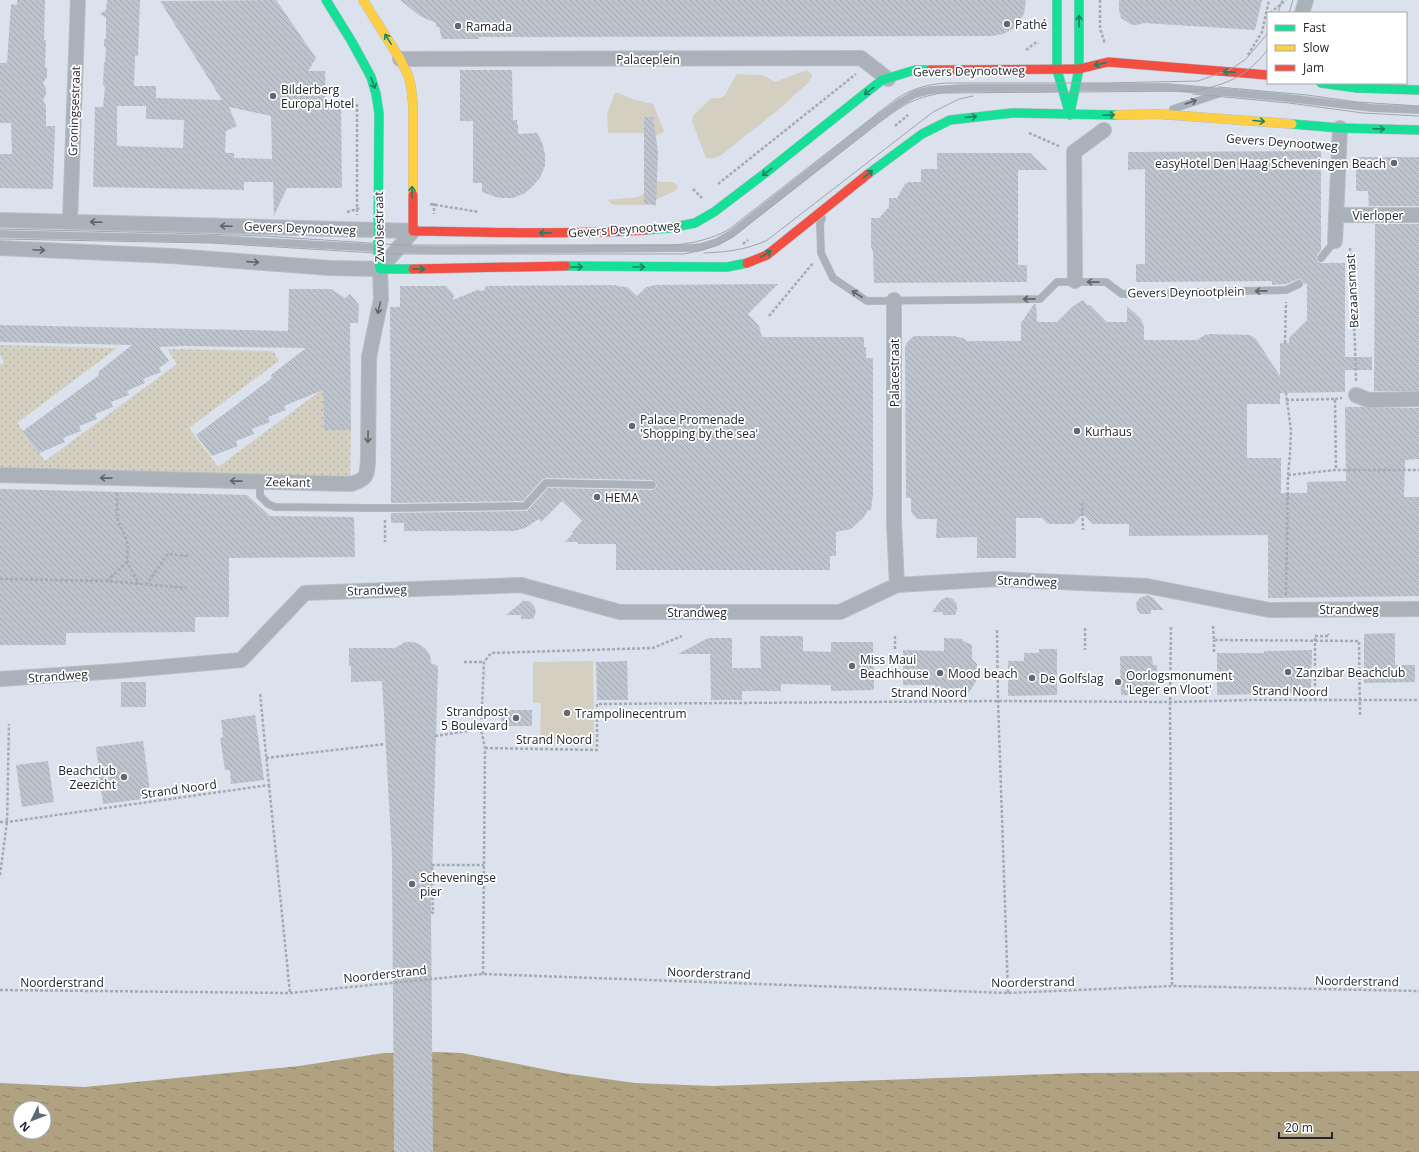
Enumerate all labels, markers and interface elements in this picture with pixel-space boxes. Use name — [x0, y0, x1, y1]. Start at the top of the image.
legend — [1267, 12, 1407, 84]
one-way arrow — [1075, 15, 1083, 28]
place label: Pathé — [1015, 16, 1048, 33]
place label: Ramada — [466, 18, 512, 35]
marker: Pathé — [1002, 19, 1012, 29]
text: Fast — [1303, 19, 1326, 36]
marker: Ramada — [453, 21, 463, 31]
one-way arrow — [383, 33, 391, 45]
text: Slow — [1303, 39, 1330, 56]
street label: Palaceplein — [616, 51, 680, 68]
text: Jam — [1302, 59, 1324, 76]
one-way arrow — [1094, 61, 1107, 69]
street label: Gevers Deynootweg — [913, 62, 1026, 80]
street label: Groningsestraat — [64, 66, 84, 156]
one-way arrow — [1223, 68, 1236, 75]
one-way arrow — [369, 76, 377, 88]
place label: Bilderberg Europa Hotel — [281, 81, 354, 112]
one-way arrow — [863, 86, 874, 95]
marker: Bilderberg Europa Hotel — [268, 91, 278, 101]
one-way arrow — [1184, 98, 1196, 106]
one-way arrow — [1102, 111, 1115, 119]
one-way arrow — [964, 113, 977, 121]
one-way arrow — [1252, 117, 1265, 125]
one-way arrow — [1372, 125, 1385, 133]
street label: Gevers Deynootweg — [1226, 130, 1339, 154]
place label: easyHotel Den Haag Scheveningen Beach — [1155, 155, 1386, 172]
marker: easyHotel Den Haag Scheveningen Beach — [1389, 158, 1399, 168]
one-way arrow — [761, 167, 772, 176]
one-way arrow — [863, 170, 874, 179]
one-way arrow — [408, 186, 416, 199]
street label: Zwolsestraat — [370, 191, 388, 263]
street label: Vierloper — [1352, 207, 1404, 224]
street label: Gevers Deynootweg — [568, 217, 681, 241]
one-way arrow — [90, 218, 103, 226]
street label: Gevers Deynootweg — [244, 218, 357, 238]
one-way arrow — [220, 222, 233, 230]
one-way arrow — [539, 229, 552, 237]
one-way arrow — [32, 247, 45, 254]
one-way arrow — [760, 250, 772, 258]
street label: Bezaansmast — [1342, 253, 1362, 329]
one-way arrow — [246, 259, 259, 266]
one-way arrow — [570, 263, 583, 271]
one-way arrow — [632, 263, 645, 271]
one-way arrow — [412, 265, 425, 273]
one-way arrow — [1087, 278, 1100, 286]
street label: Gevers Deynootplein — [1127, 282, 1245, 302]
one-way arrow — [1255, 287, 1268, 294]
one-way arrow — [852, 290, 863, 298]
one-way arrow — [1023, 295, 1036, 303]
one-way arrow — [375, 301, 382, 314]
street label: Palacestraat — [886, 339, 903, 407]
place label: Palace Promenade 'Shopping by the sea' — [640, 411, 758, 442]
marker: Palace Promenade 'Shopping by the sea' — [627, 421, 637, 431]
place label: Kurhaus — [1085, 423, 1132, 440]
marker: Kurhaus — [1072, 426, 1082, 436]
one-way arrow — [364, 430, 372, 443]
street label: Zeekant — [265, 473, 311, 491]
one-way arrow — [100, 474, 113, 482]
one-way arrow — [230, 477, 243, 485]
place label: HEMA — [605, 489, 639, 506]
marker: HEMA — [592, 492, 602, 502]
street label: Strandweg — [997, 571, 1058, 591]
street label: Strandweg — [347, 580, 408, 600]
street label: Strandweg — [1319, 601, 1379, 618]
street label: Strandweg — [667, 604, 727, 621]
place label: Miss Maui Beachhouse — [860, 651, 929, 682]
marker: Miss Maui Beachhouse — [847, 661, 857, 671]
place label: Zanzibar Beachclub — [1296, 664, 1405, 681]
street label: Strandweg — [28, 665, 89, 687]
place label: Mood beach — [948, 665, 1018, 682]
place label: Oorlogsmonument 'Leger en Vloot' — [1126, 667, 1232, 698]
marker: Zanzibar Beachclub — [1283, 667, 1293, 677]
marker: Mood beach — [935, 668, 945, 678]
place label: De Golfslag — [1040, 670, 1104, 687]
marker: De Golfslag — [1027, 673, 1037, 683]
marker: Oorlogsmonument 'Leger en Vloot' — [1113, 677, 1123, 687]
street label: Strand Noord — [1252, 682, 1328, 700]
street label: Strand Noord — [891, 684, 967, 701]
place label: Strandpost 5 Boulevard — [441, 703, 508, 734]
place label: Trampolinecentrum — [575, 705, 687, 722]
marker: Trampolinecentrum — [562, 708, 572, 718]
marker: Strandpost 5 Boulevard — [511, 713, 521, 723]
street label: Strand Noord — [516, 731, 592, 748]
place label: Beachclub Zeezicht — [58, 762, 116, 793]
marker: Beachclub Zeezicht — [119, 772, 129, 782]
street label: Strand Noord — [140, 775, 218, 803]
place label: Scheveningse pier — [420, 869, 496, 900]
marker: Scheveningse pier — [407, 879, 417, 889]
street label: Noorderstrand — [343, 961, 427, 987]
street label: Noorderstrand — [667, 963, 751, 983]
street label: Noorderstrand — [1315, 972, 1399, 990]
street label: Noorderstrand — [991, 973, 1075, 991]
street label: Noorderstrand — [20, 974, 104, 991]
north arrow — [12, 1100, 52, 1140]
scale bar — [1279, 1114, 1332, 1140]
text: N — [16, 1119, 33, 1136]
text: 20 m — [1285, 1119, 1313, 1136]

